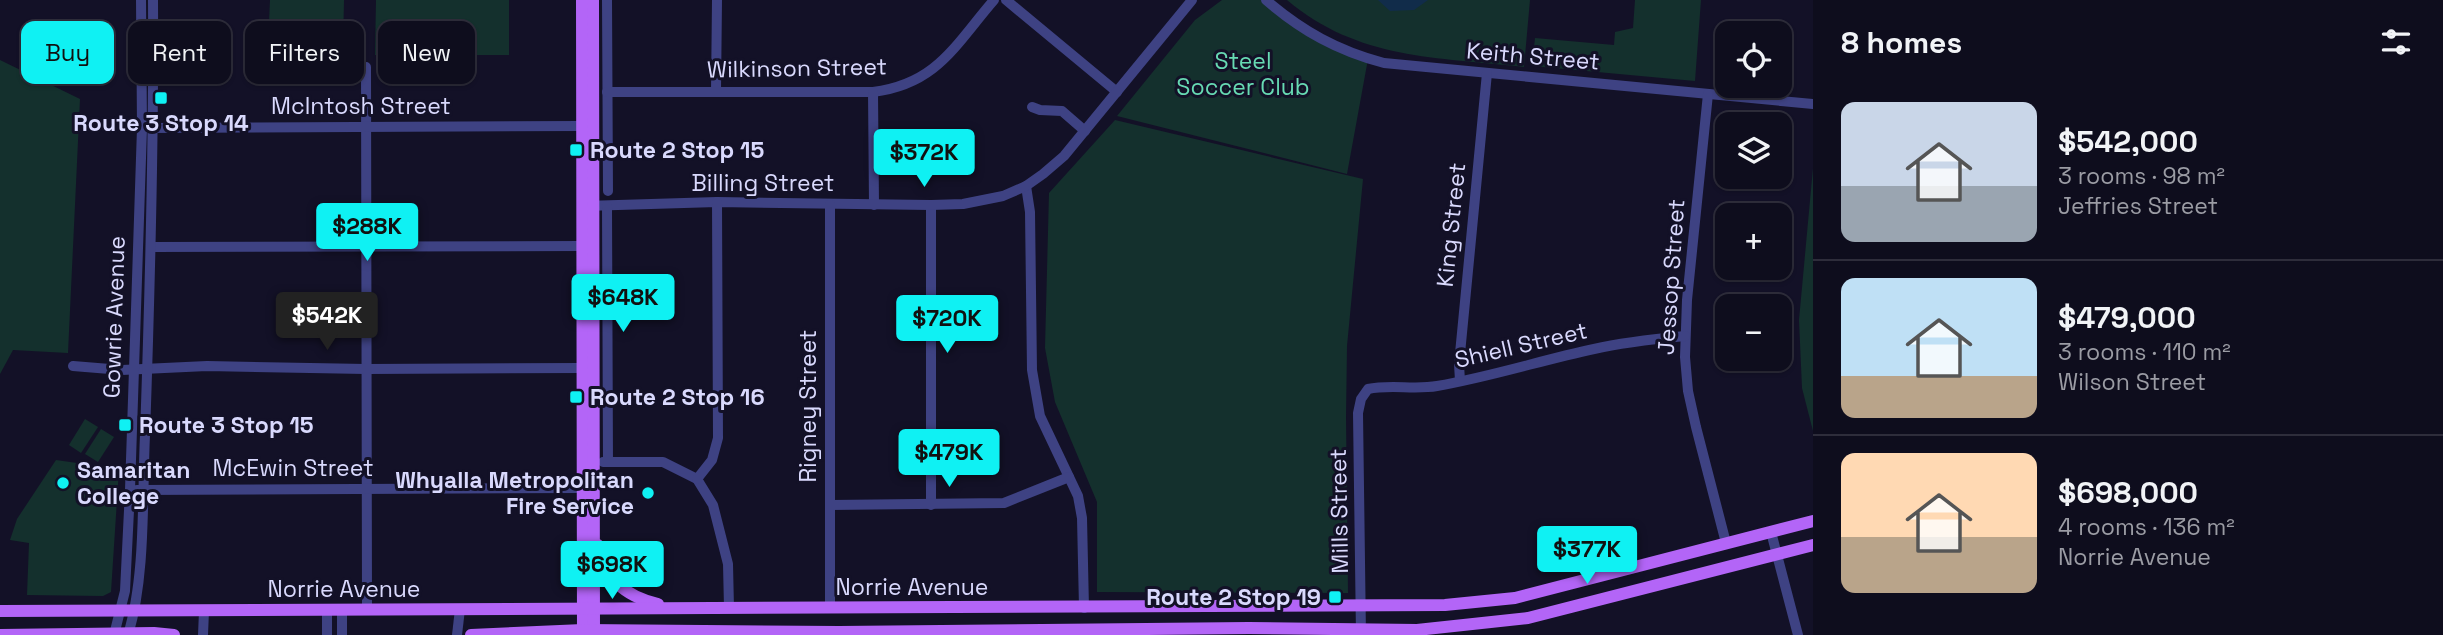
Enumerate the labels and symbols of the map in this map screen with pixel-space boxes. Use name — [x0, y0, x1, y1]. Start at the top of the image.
street label: Keith Street — [1465, 35, 1601, 77]
park label: Steel Soccer Club — [1176, 46, 1310, 102]
street label: Wilkinson Street — [707, 51, 887, 85]
marker: Route 3 Stop 14 — [153, 90, 169, 106]
street label: McIntosh Street — [271, 91, 451, 121]
place label: Route 3 Stop 14 — [73, 108, 249, 138]
pin: $372K — [875, 130, 973, 189]
place label: Route 2 Stop 15 — [590, 135, 764, 165]
marker: Route 2 Stop 15 — [568, 142, 584, 158]
street label: King Street — [1430, 161, 1472, 289]
street label: Billing Street — [692, 168, 834, 198]
street label: Jessop Street — [1651, 198, 1691, 356]
pin: $288K — [318, 204, 416, 263]
street label: Gowrie Avenue — [96, 235, 132, 399]
pin: $648K — [574, 274, 672, 334]
pin: $542K — [278, 292, 376, 352]
pin: $720K — [898, 296, 996, 355]
street label: Shiell Street — [1452, 315, 1590, 375]
street label: Rigney Street — [793, 330, 823, 482]
place label: Route 2 Stop 16 — [590, 382, 765, 412]
marker: Route 2 Stop 16 — [568, 389, 584, 405]
place label: Route 3 Stop 15 — [139, 410, 314, 440]
marker: Route 3 Stop 15 — [117, 417, 133, 433]
pin: $479K — [900, 430, 998, 489]
street label: Mills Street — [1323, 448, 1355, 574]
street label: McEwin Street — [213, 453, 373, 483]
place label: Samaritan College — [77, 455, 190, 511]
place label: Whyalla Metropolitan Fire Service — [395, 465, 634, 521]
marker: Samaritan College — [55, 475, 71, 491]
marker: Whyalla Metropolitan Fire Service — [640, 485, 656, 501]
pin: $377K — [1538, 526, 1636, 586]
pin: $698K — [563, 542, 661, 601]
street label: Norrie Avenue — [836, 572, 988, 602]
street label: Norrie Avenue — [268, 574, 420, 604]
place label: Route 2 Stop 19 — [1146, 582, 1321, 612]
marker: Route 2 Stop 19 — [1327, 589, 1343, 605]

